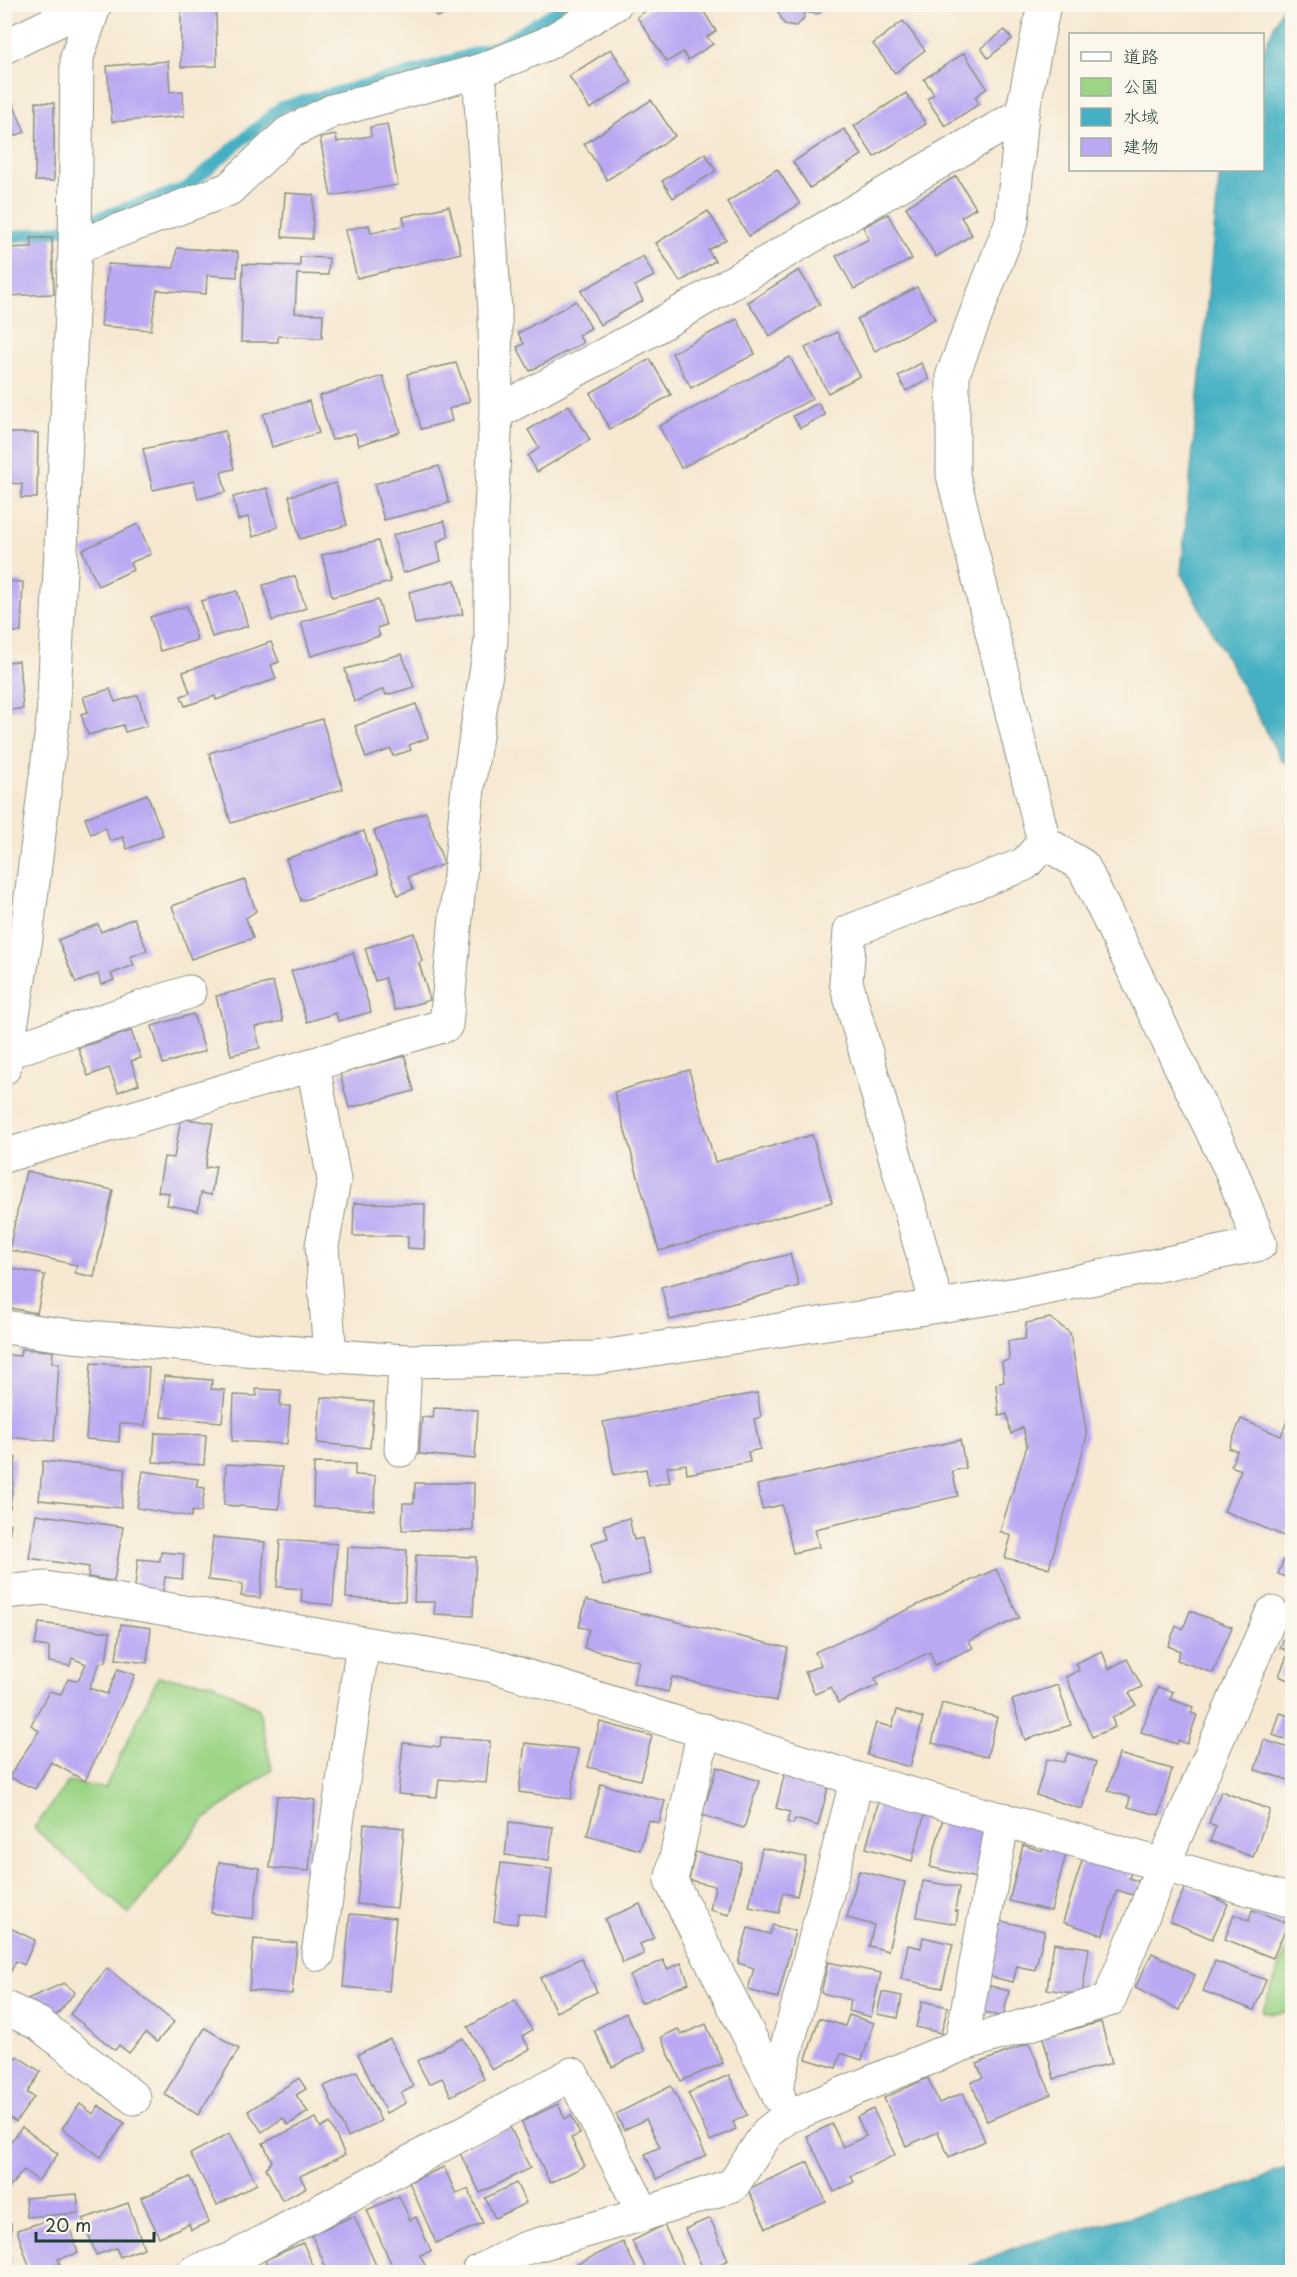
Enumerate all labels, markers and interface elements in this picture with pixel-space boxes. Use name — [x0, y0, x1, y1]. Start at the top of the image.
legend — [1069, 33, 1264, 171]
text: 道路 — [1123, 42, 1159, 69]
text: 公園 — [1123, 72, 1159, 99]
text: 水域 — [1123, 102, 1159, 129]
text: 建物 — [1123, 132, 1159, 159]
scale bar — [36, 2205, 154, 2243]
text: 20 m — [45, 2211, 91, 2238]

